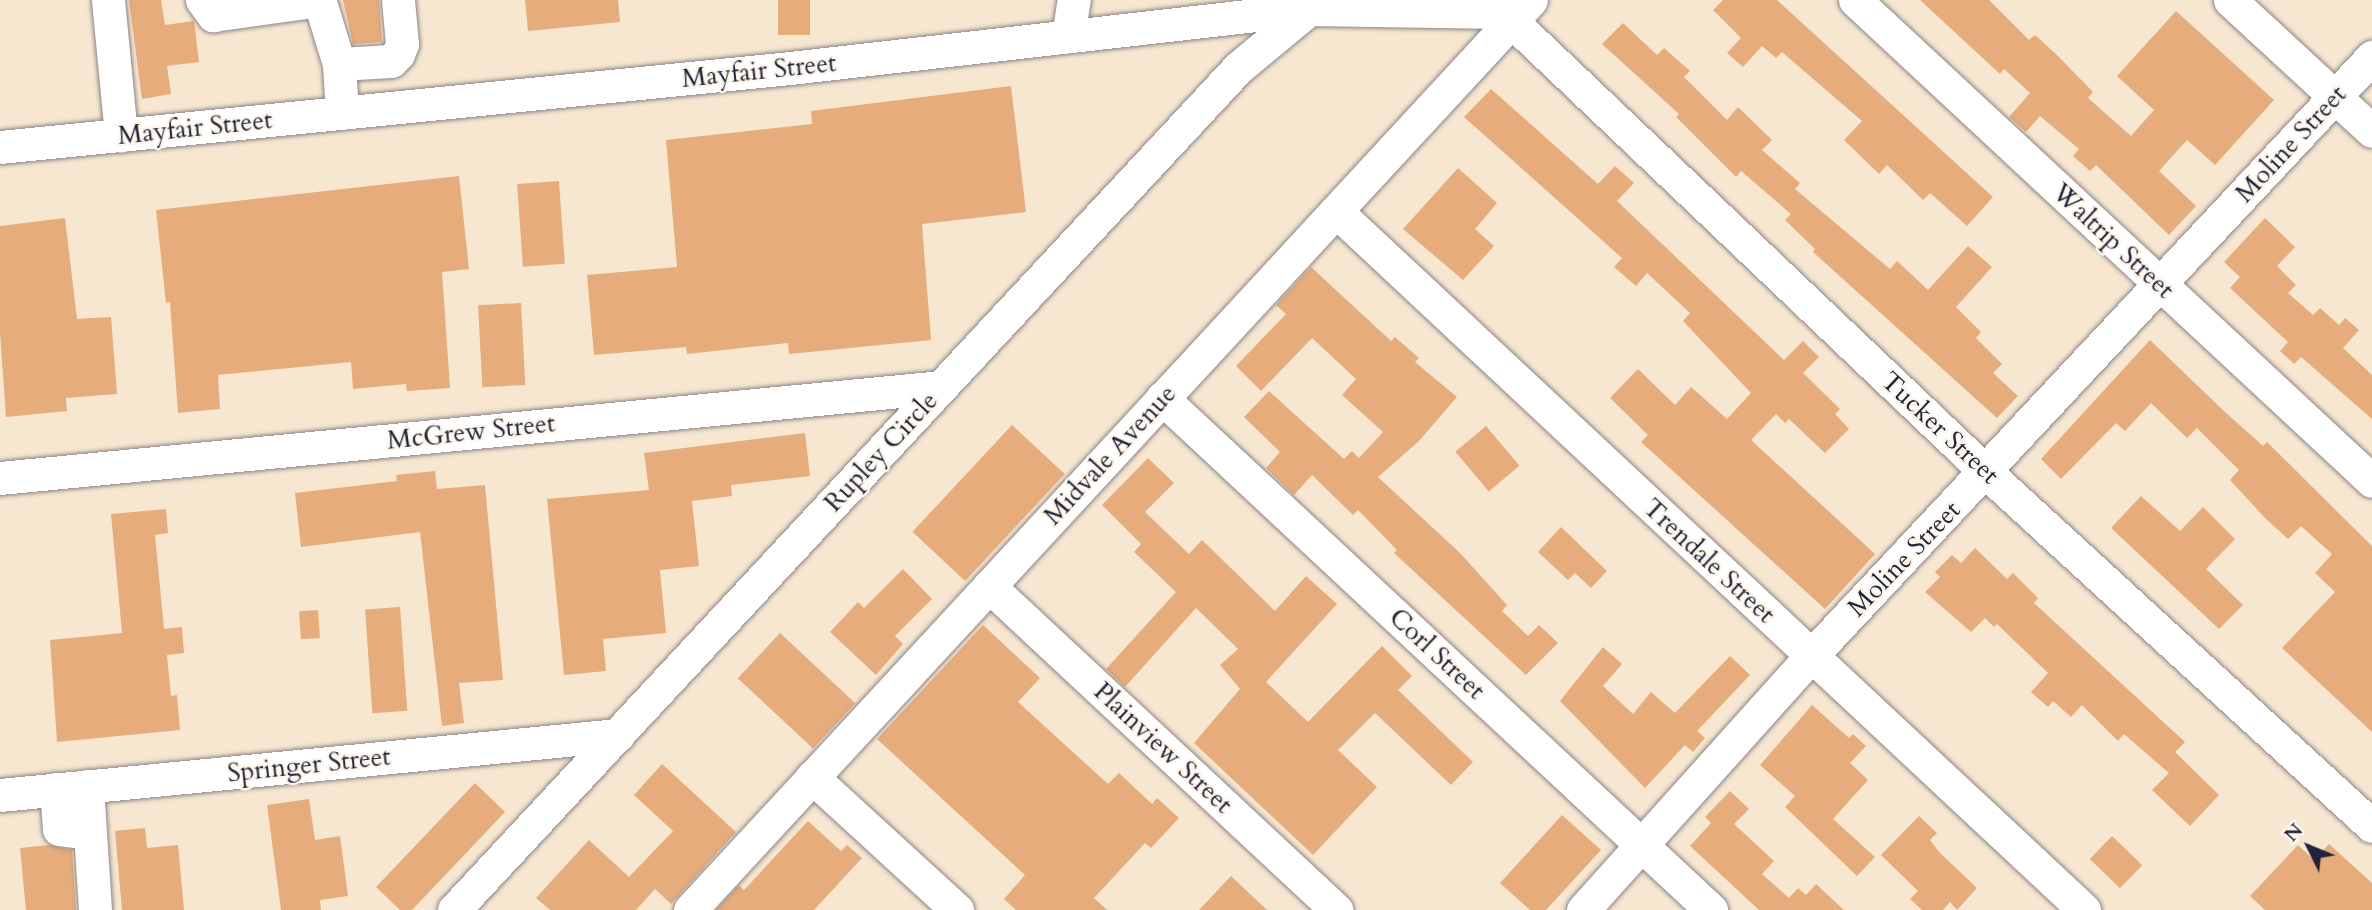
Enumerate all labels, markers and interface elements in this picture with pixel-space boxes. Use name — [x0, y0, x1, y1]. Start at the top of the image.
street label: Mayfair Street — [680, 47, 838, 95]
street label: Moline Street — [2229, 79, 2353, 209]
street label: Mayfair Street — [116, 104, 274, 152]
street label: Waltrip Street — [2046, 177, 2180, 305]
street label: Tucker Street — [1875, 365, 2005, 491]
street label: Midvale Avenue — [1037, 379, 1183, 531]
street label: Rupley Circle — [818, 386, 944, 518]
street label: McGrew Street — [386, 408, 556, 456]
street label: Trendale Street — [1637, 492, 1781, 630]
street label: Moline Street — [1841, 495, 1967, 623]
street label: Corl Street — [1383, 602, 1491, 706]
street label: Plainview Street — [1087, 676, 1239, 820]
street label: Springer Street — [226, 741, 392, 789]
north arrow — [2274, 812, 2344, 882]
text: N — [2279, 818, 2309, 848]

